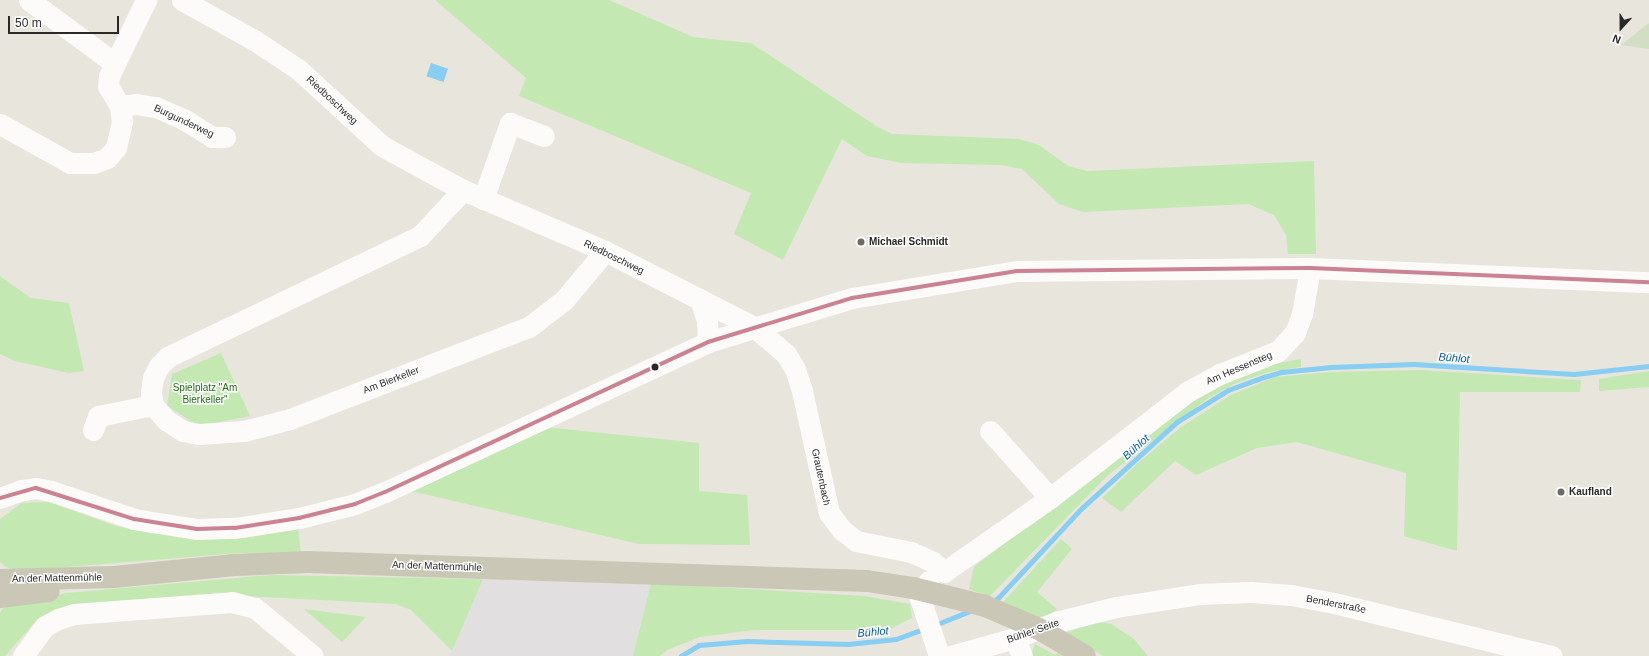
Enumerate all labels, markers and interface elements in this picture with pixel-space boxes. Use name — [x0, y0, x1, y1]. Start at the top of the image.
scale bar — [10, 8, 121, 34]
north arrow — [1601, 8, 1641, 48]
text: 50 m — [15, 16, 42, 30]
text: N — [1611, 32, 1623, 46]
street label: Riedboschweg — [304, 73, 360, 127]
street label: Burgunderweg — [152, 102, 216, 140]
place label: Michael Schmidt — [869, 236, 948, 248]
street label: Riedboschweg — [582, 237, 646, 277]
marker: Michael Schmidt — [856, 237, 866, 247]
street label: Am Hessensteg — [1204, 349, 1274, 387]
water label: Bühlot — [1438, 350, 1470, 366]
unlabelled marker — [650, 362, 660, 372]
street label: Am Bierkeller — [361, 364, 421, 396]
park label: Spielplatz "Am Bierkeller" — [173, 381, 237, 404]
water label: Bühlot — [1120, 432, 1152, 462]
street label: Grautenbach — [809, 447, 833, 507]
place label: Kaufland — [1569, 486, 1612, 498]
marker: Kaufland — [1556, 487, 1566, 497]
street label: An der Mattenmühle — [392, 558, 482, 574]
street label: An der Mattenmühle — [12, 571, 102, 585]
street label: Benderstraße — [1305, 592, 1367, 616]
street label: Bühler Seite — [1005, 616, 1061, 646]
water label: Bühlot — [857, 624, 889, 640]

